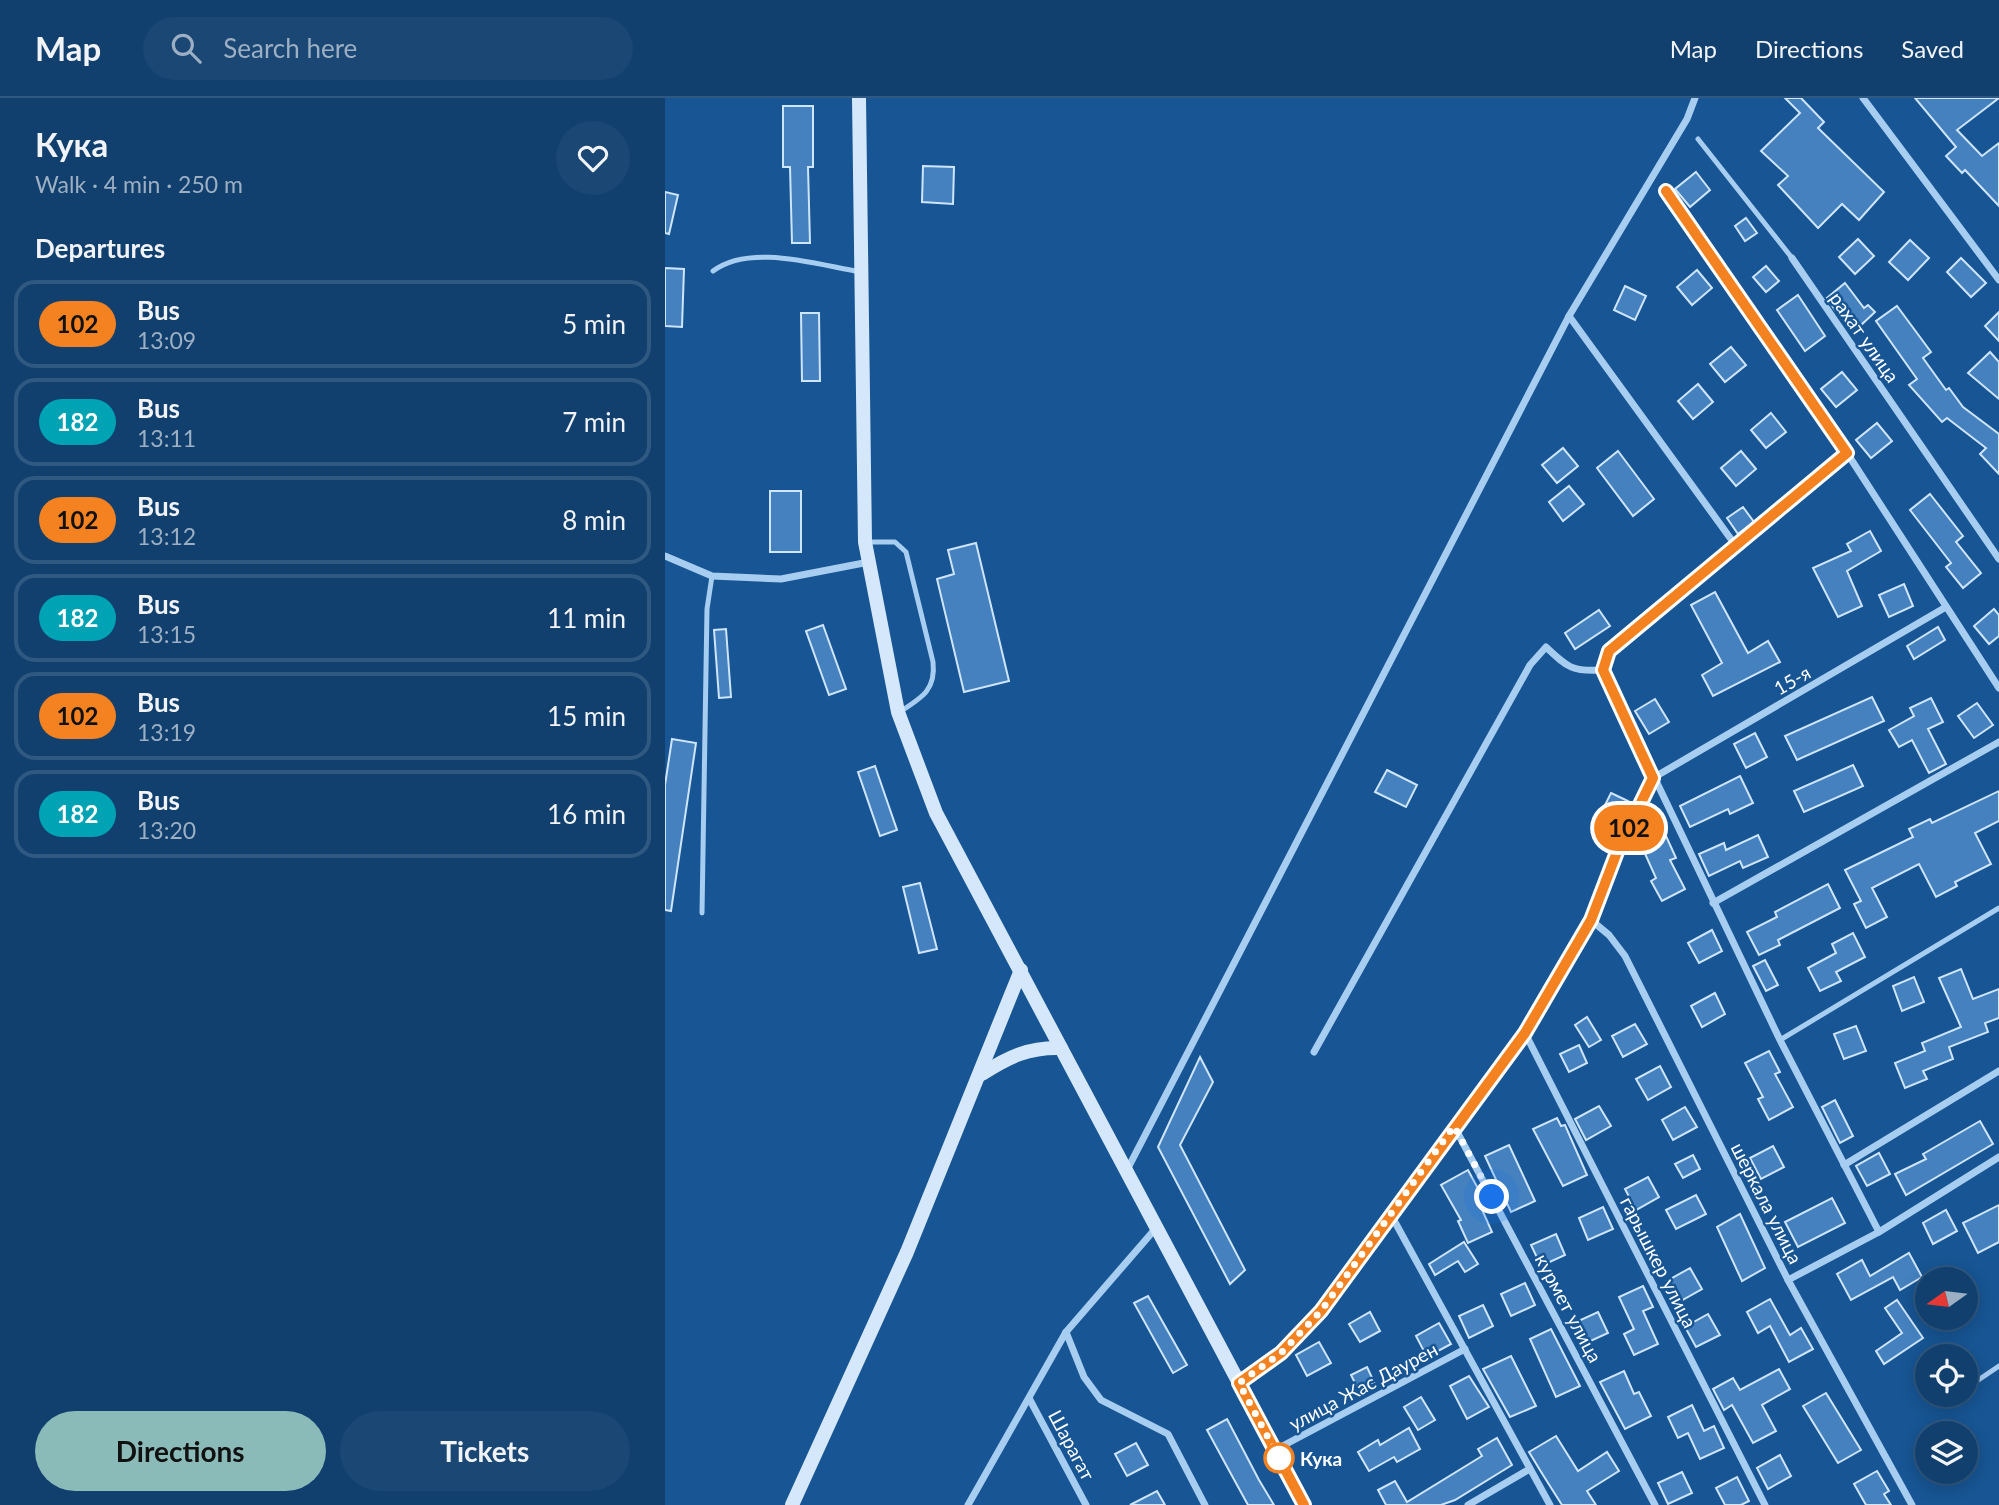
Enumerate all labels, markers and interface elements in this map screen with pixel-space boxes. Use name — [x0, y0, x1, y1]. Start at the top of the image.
search box — [143, 17, 633, 80]
text: Map — [35, 28, 101, 68]
icon: search — [167, 29, 205, 67]
text: Search here — [223, 32, 357, 64]
text: Map — [1670, 34, 1717, 63]
text: Directions — [1755, 34, 1863, 63]
text: Saved — [1901, 34, 1964, 63]
button: heart — [556, 121, 630, 195]
text: Кука — [35, 124, 108, 164]
text: Walk · 4 min · 250 m — [35, 170, 243, 198]
text: Departures — [35, 232, 165, 264]
street label: рахат улица — [1825, 287, 1905, 387]
text: Bus — [137, 294, 180, 326]
text: 5 min — [562, 308, 626, 340]
text: 102 — [57, 309, 98, 338]
text: 13:09 — [137, 326, 196, 354]
text: Bus — [137, 392, 180, 424]
text: 7 min — [562, 406, 626, 438]
text: 182 — [57, 407, 98, 436]
text: 13:11 — [137, 424, 196, 452]
text: Bus — [137, 490, 180, 522]
text: 8 min — [562, 504, 626, 536]
text: 102 — [57, 505, 98, 534]
text: 13:12 — [137, 522, 196, 550]
text: Bus — [137, 588, 180, 620]
text: 11 min — [547, 602, 626, 634]
text: 182 — [57, 603, 98, 632]
text: 13:15 — [137, 620, 196, 648]
street label: 15-я — [1770, 660, 1814, 700]
text: Bus — [137, 686, 180, 718]
text: 15 min — [547, 700, 626, 732]
text: 102 — [57, 701, 98, 730]
text: 13:19 — [137, 718, 196, 746]
text: Bus — [137, 784, 180, 816]
text: 16 min — [547, 798, 626, 830]
text: 182 — [57, 799, 98, 828]
line badge: 102 — [1589, 805, 1669, 851]
text: 102 — [1608, 813, 1650, 842]
text: 13:20 — [137, 816, 196, 844]
street label: шеркала улица — [1727, 1139, 1807, 1267]
your location — [1474, 1179, 1509, 1214]
street label: гарышкер улица — [1616, 1193, 1702, 1331]
street label: курмет улица — [1531, 1250, 1607, 1366]
north arrow — [1915, 1267, 1977, 1330]
map controls — [1915, 1267, 1978, 1484]
street label: улица Жас Даурен — [1285, 1337, 1441, 1435]
button: locate — [1915, 1344, 1978, 1407]
street label: Шарагат — [1044, 1406, 1100, 1484]
button: Directions — [35, 1411, 326, 1491]
button: Tickets — [340, 1411, 630, 1491]
button: layers — [1915, 1421, 1978, 1484]
marker: Кука — [1264, 1443, 1294, 1473]
place label: Кука — [1300, 1447, 1342, 1470]

